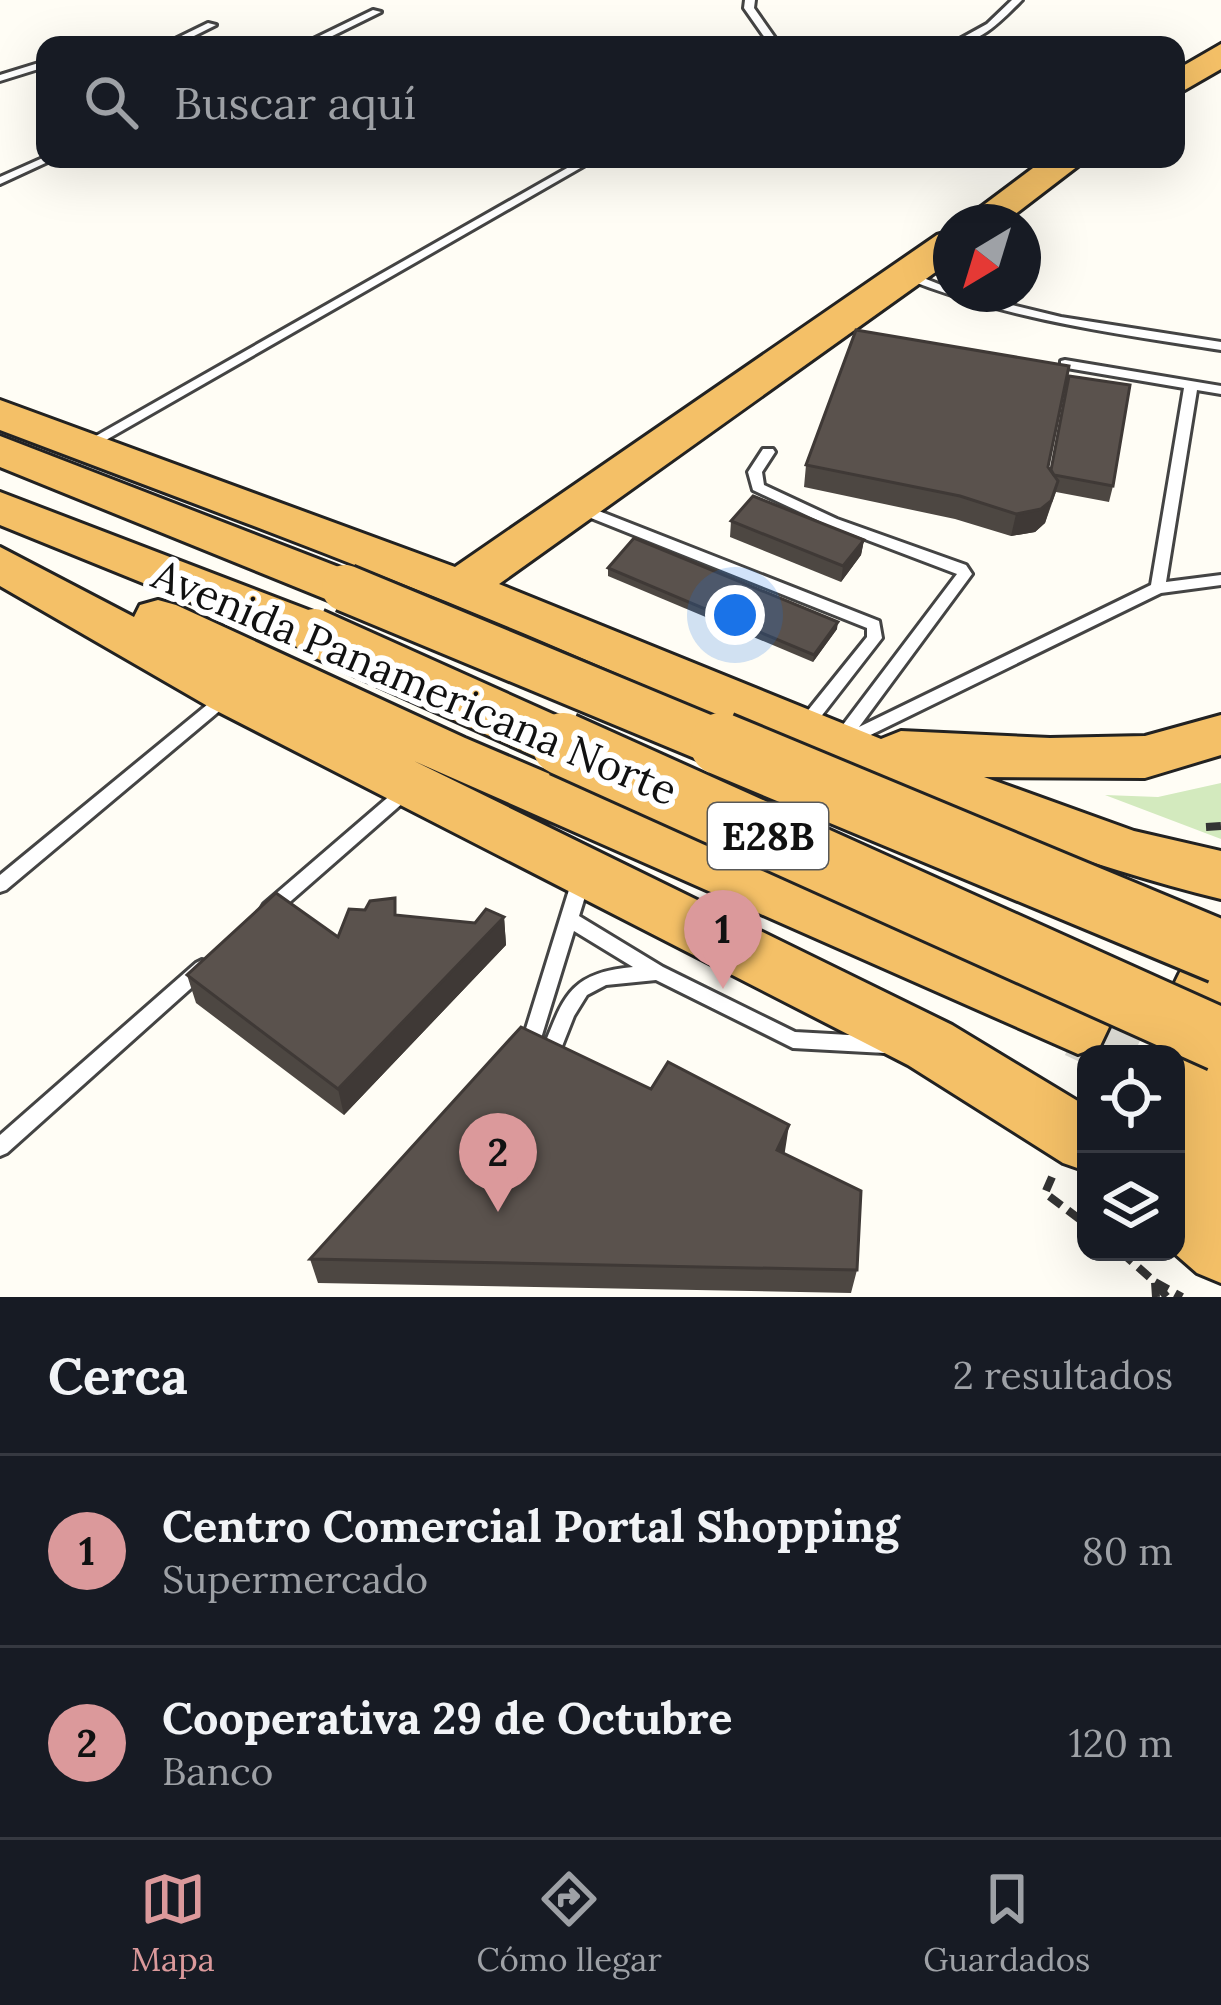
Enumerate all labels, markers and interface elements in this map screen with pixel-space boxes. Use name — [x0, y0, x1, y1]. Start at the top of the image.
search box — [36, 36, 1185, 168]
icon: search — [78, 69, 144, 135]
text: Buscar aquí — [174, 74, 416, 131]
north arrow — [933, 204, 1041, 312]
street label: Avenida Panamericana Norte — [144, 546, 685, 817]
your location — [705, 585, 765, 645]
road number: E28B — [708, 803, 828, 869]
pin: 1 — [684, 890, 762, 989]
map controls — [1077, 1045, 1185, 1261]
button: locate — [1077, 1045, 1185, 1153]
pin: 2 — [459, 1113, 537, 1212]
button: layers — [1077, 1153, 1185, 1261]
text: Cerca — [48, 1343, 188, 1408]
text: 2 resultados — [953, 1350, 1173, 1400]
text: Centro Comercial Portal Shopping — [162, 1497, 899, 1554]
text: 1 — [79, 1526, 95, 1576]
text: 80 m — [1082, 1526, 1173, 1576]
text: Supermercado — [162, 1554, 428, 1604]
text: Cooperativa 29 de Octubre — [162, 1689, 733, 1746]
text: 2 — [77, 1718, 97, 1768]
text: 120 m — [1069, 1718, 1173, 1768]
text: Banco — [162, 1746, 273, 1796]
tab: Mapa — [131, 1866, 215, 1980]
tab: Cómo llegar — [476, 1866, 662, 1980]
tab: Guardados — [923, 1866, 1090, 1980]

